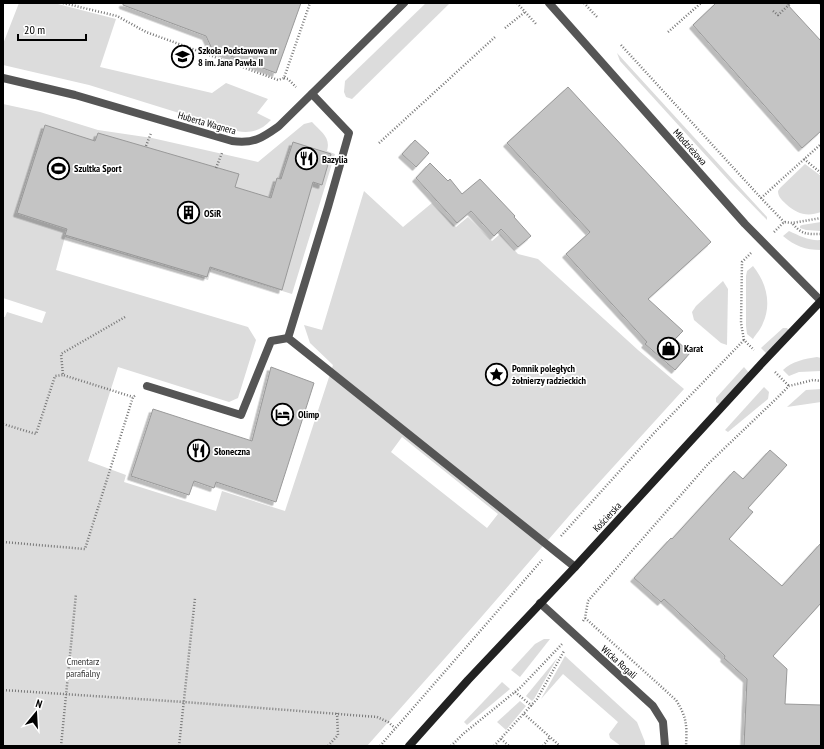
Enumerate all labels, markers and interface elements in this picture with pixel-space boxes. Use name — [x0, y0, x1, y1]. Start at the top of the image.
scale bar — [18, 16, 86, 42]
text: 20 m — [24, 22, 45, 37]
school or university icon: Szkoła Podstawowa nr 8 im. Jana Pawła II — [169, 43, 195, 69]
place label: Szkoła Podstawowa nr 8 im. Jana Pawła II — [198, 44, 277, 69]
street label: Huberta Wagnera — [176, 109, 238, 137]
street label: Młodzieżowa — [670, 126, 710, 168]
restaurant icon: Bazylia — [294, 146, 320, 172]
place label: Bazylia — [322, 153, 348, 166]
sports icon: Szultka Sport — [46, 155, 72, 181]
place label: Szultka Sport — [74, 162, 122, 175]
building icon: OSiR — [175, 200, 201, 226]
place label: OSiR — [204, 207, 221, 220]
shop icon: Karat — [655, 335, 681, 361]
place label: Karat — [684, 342, 703, 355]
place icon: Pomnik poległych żołnierzy radzieckich — [484, 361, 510, 387]
place label: Pomnik poległych żołnierzy radzieckich — [512, 362, 587, 387]
hotel icon: Olimp — [269, 401, 295, 427]
place label: Olimp — [298, 408, 320, 421]
restaurant icon: Słoneczna — [185, 438, 211, 464]
place label: Słoneczna — [214, 445, 250, 458]
street label: Kościerska — [590, 499, 624, 535]
street label: Wicka Rogali — [598, 642, 640, 682]
park label: Cmentarz parafialny — [66, 655, 100, 680]
north arrow — [16, 693, 56, 733]
text: N — [34, 696, 44, 711]

